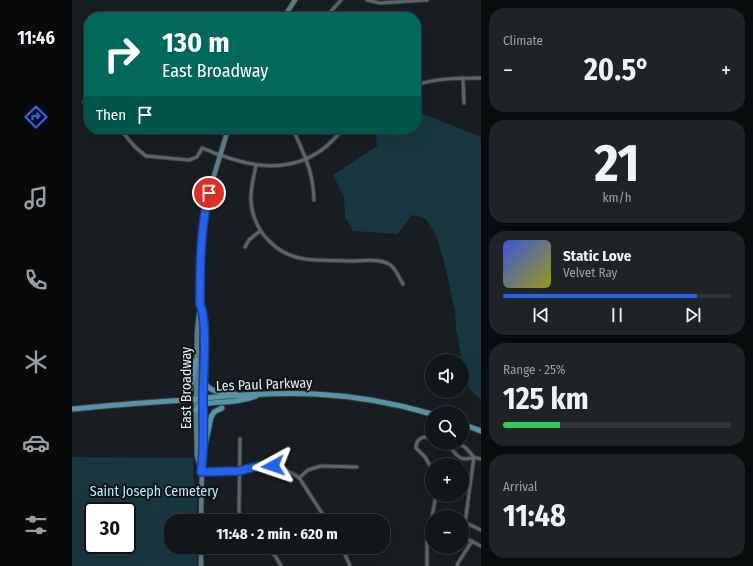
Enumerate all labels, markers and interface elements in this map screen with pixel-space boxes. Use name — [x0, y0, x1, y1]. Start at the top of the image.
text: 130 m — [162, 26, 230, 59]
text: 11:46 — [17, 27, 55, 49]
icon: right — [96, 28, 148, 80]
text: Climate — [503, 33, 543, 48]
text: 20.5° — [584, 52, 650, 88]
text: − — [503, 57, 513, 84]
text: + — [721, 57, 731, 84]
text: East Broadway — [162, 60, 268, 82]
icon: directions — [22, 103, 50, 131]
icon: arrive — [134, 104, 156, 126]
text: Then — [96, 106, 126, 124]
text: 21 — [594, 132, 640, 195]
pin — [192, 176, 226, 210]
icon: arrive — [198, 182, 220, 204]
icon: music — [22, 184, 50, 212]
text: km/h — [603, 190, 632, 205]
text: Static Love — [563, 247, 631, 265]
text: Velvet Ray — [563, 265, 617, 280]
icon: phone — [22, 266, 50, 294]
icon: previous — [530, 304, 552, 326]
icon: pause — [606, 304, 628, 326]
icon: next — [682, 304, 704, 326]
street label: East Broadway — [178, 346, 195, 429]
icon: climate — [22, 348, 50, 376]
map controls — [425, 354, 469, 554]
button: sound — [425, 354, 469, 398]
text: Range · 25% — [503, 362, 566, 377]
street label: Les Paul Parkway — [215, 374, 313, 395]
text: 125 km — [503, 381, 589, 417]
button: search — [425, 406, 469, 450]
icon: car — [22, 429, 50, 457]
position arrow — [252, 445, 294, 487]
button: + — [425, 458, 469, 502]
text: Arrival — [503, 479, 537, 494]
park label: Saint Joseph Cemetery — [90, 483, 219, 500]
text: 11:48 — [503, 498, 566, 534]
speed limit sign: 30 — [84, 502, 136, 554]
button: − — [425, 510, 469, 554]
icon: filters — [22, 511, 50, 539]
text: 11:48 · 2 min · 620 m — [216, 525, 338, 543]

